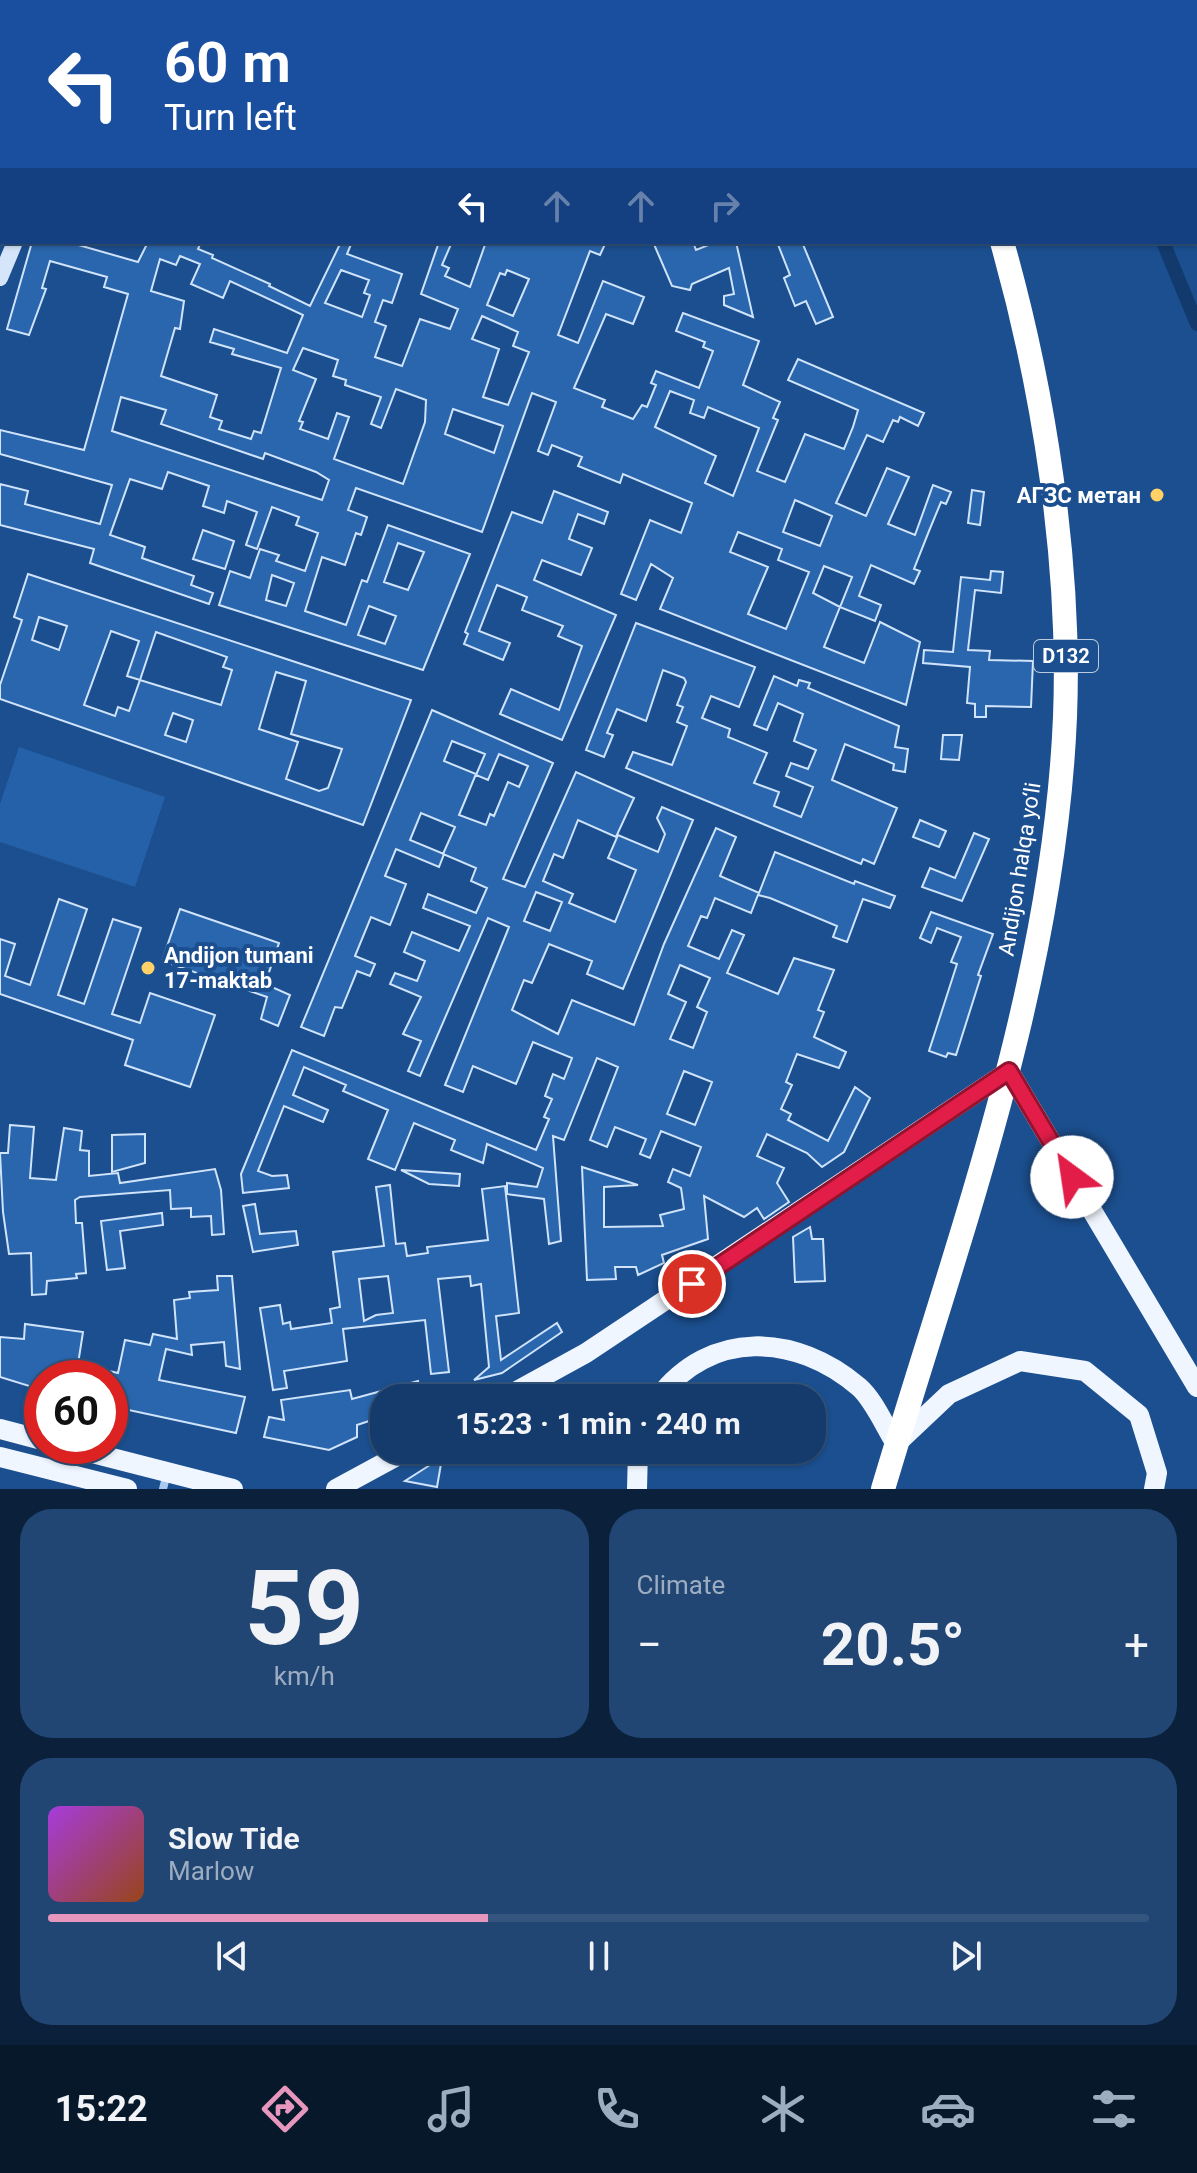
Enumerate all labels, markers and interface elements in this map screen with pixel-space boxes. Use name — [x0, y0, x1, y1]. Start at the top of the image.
text: 60 m — [164, 30, 291, 96]
icon: left — [32, 32, 136, 136]
text: Turn left — [164, 97, 297, 139]
icon: left — [451, 184, 495, 228]
icon: ahead — [535, 184, 579, 228]
icon: ahead — [619, 184, 663, 228]
icon: right — [703, 184, 747, 228]
place label: АГЗС метан — [1017, 483, 1141, 508]
marker: АГЗС метан — [1148, 486, 1166, 504]
road number: D132 — [1034, 640, 1098, 672]
street label: Andijon halqa yo‘li — [993, 780, 1046, 958]
place label: Andijon tumani 17-maktab — [164, 943, 314, 993]
marker: Andijon tumani 17-maktab — [139, 959, 157, 977]
position arrow — [1030, 1135, 1114, 1219]
pin — [658, 1250, 726, 1318]
icon: arrive — [670, 1262, 714, 1306]
speed limit sign: 60 — [24, 1360, 128, 1464]
text: 15:23 · 1 min · 240 m — [455, 1406, 741, 1441]
text: 59 — [245, 1548, 364, 1669]
text: Climate — [637, 1570, 725, 1600]
text: 20.5° — [821, 1609, 965, 1680]
text: − — [637, 1619, 662, 1671]
text: + — [1124, 1619, 1149, 1671]
text: km/h — [274, 1661, 335, 1691]
text: Slow Tide — [168, 1821, 300, 1856]
text: Marlow — [168, 1856, 254, 1886]
icon: previous — [210, 1934, 254, 1978]
icon: pause — [577, 1934, 621, 1978]
icon: next — [944, 1934, 988, 1978]
icon: directions — [257, 2081, 313, 2137]
icon: music — [423, 2081, 479, 2137]
icon: phone — [589, 2081, 645, 2137]
icon: climate — [755, 2081, 811, 2137]
icon: car — [920, 2081, 976, 2137]
icon: filters — [1086, 2081, 1142, 2137]
text: 15:22 — [55, 2088, 148, 2130]

